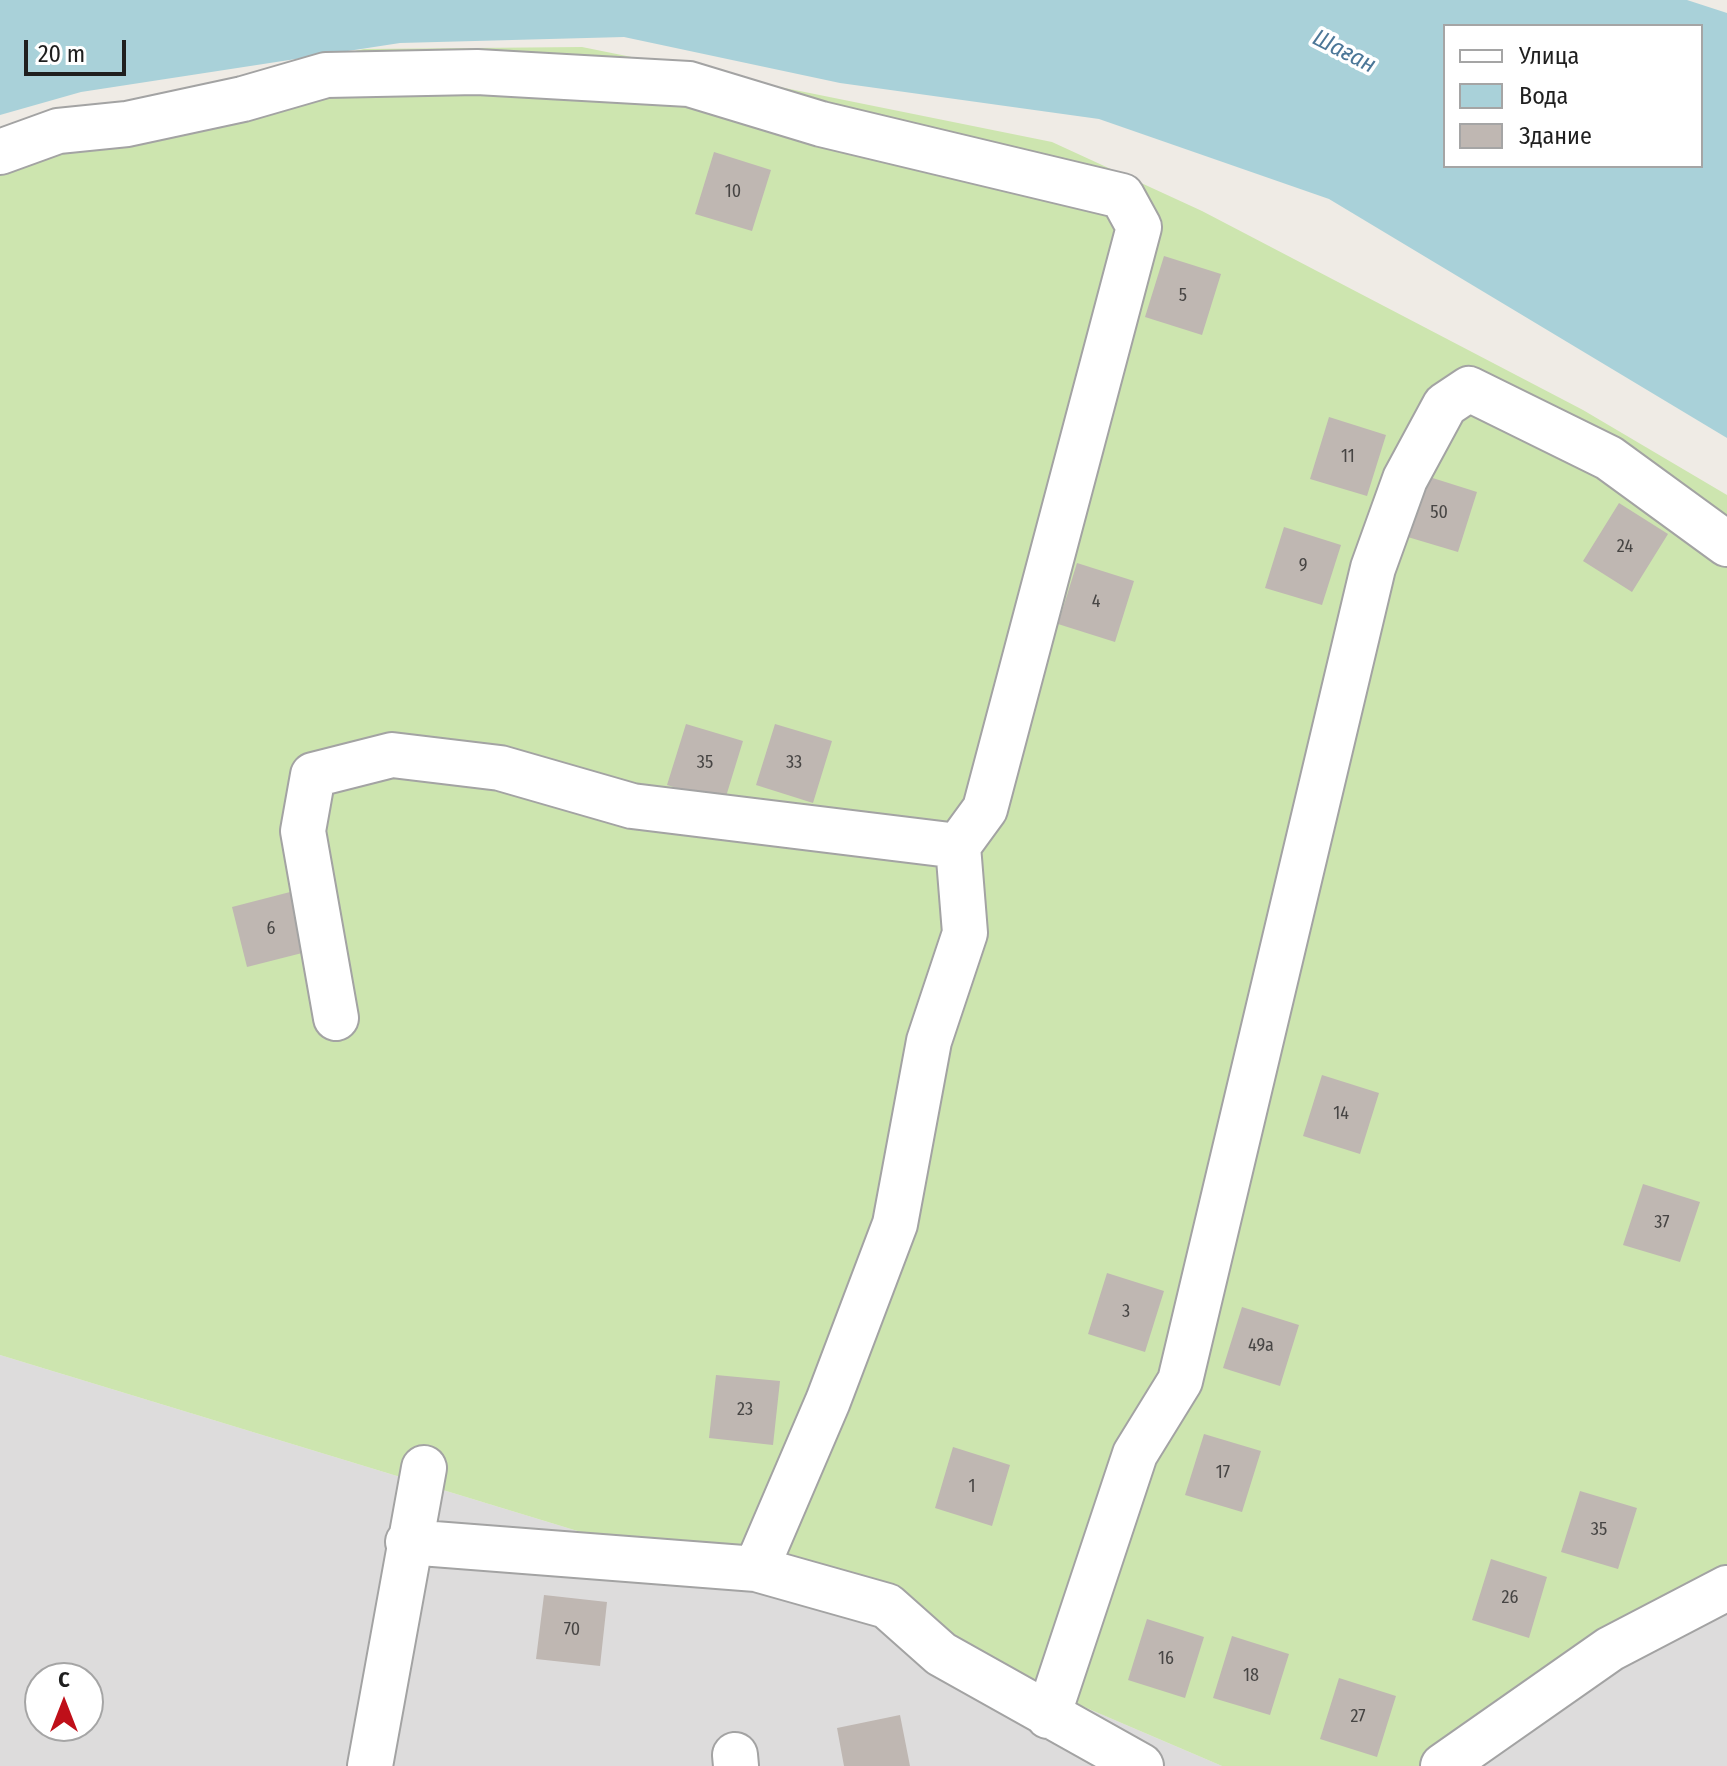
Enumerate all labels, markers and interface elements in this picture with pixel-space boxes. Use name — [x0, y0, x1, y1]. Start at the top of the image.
scale bar — [28, 24, 130, 74]
water label: Шаған — [1308, 24, 1380, 80]
legend — [1443, 24, 1703, 168]
text: 20 m — [38, 40, 85, 68]
text: Улица — [1519, 42, 1579, 70]
text: Вода — [1519, 82, 1568, 110]
text: Здание — [1519, 122, 1592, 150]
house number: 10 — [725, 181, 741, 203]
house number: 5 — [1179, 285, 1187, 307]
house number: 11 — [1341, 446, 1355, 468]
house number: 50 — [1430, 502, 1448, 524]
house number: 24 — [1617, 536, 1633, 558]
house number: 9 — [1299, 555, 1307, 577]
house number: 4 — [1092, 591, 1100, 613]
house number: 35 — [697, 752, 713, 774]
house number: 33 — [786, 752, 802, 774]
house number: 6 — [267, 918, 275, 940]
house number: 14 — [1333, 1103, 1349, 1125]
house number: 37 — [1654, 1212, 1670, 1234]
house number: 3 — [1122, 1301, 1130, 1323]
house number: 49а — [1248, 1335, 1274, 1357]
house number: 23 — [737, 1399, 753, 1421]
house number: 17 — [1216, 1462, 1230, 1484]
house number: 1 — [968, 1476, 976, 1498]
house number: 35 — [1591, 1519, 1607, 1541]
house number: 26 — [1502, 1587, 1518, 1609]
house number: 70 — [564, 1619, 580, 1641]
house number: 16 — [1158, 1648, 1174, 1670]
north arrow — [24, 1662, 104, 1742]
house number: 18 — [1243, 1665, 1259, 1687]
text: С — [58, 1666, 70, 1693]
house number: 27 — [1350, 1706, 1366, 1728]

